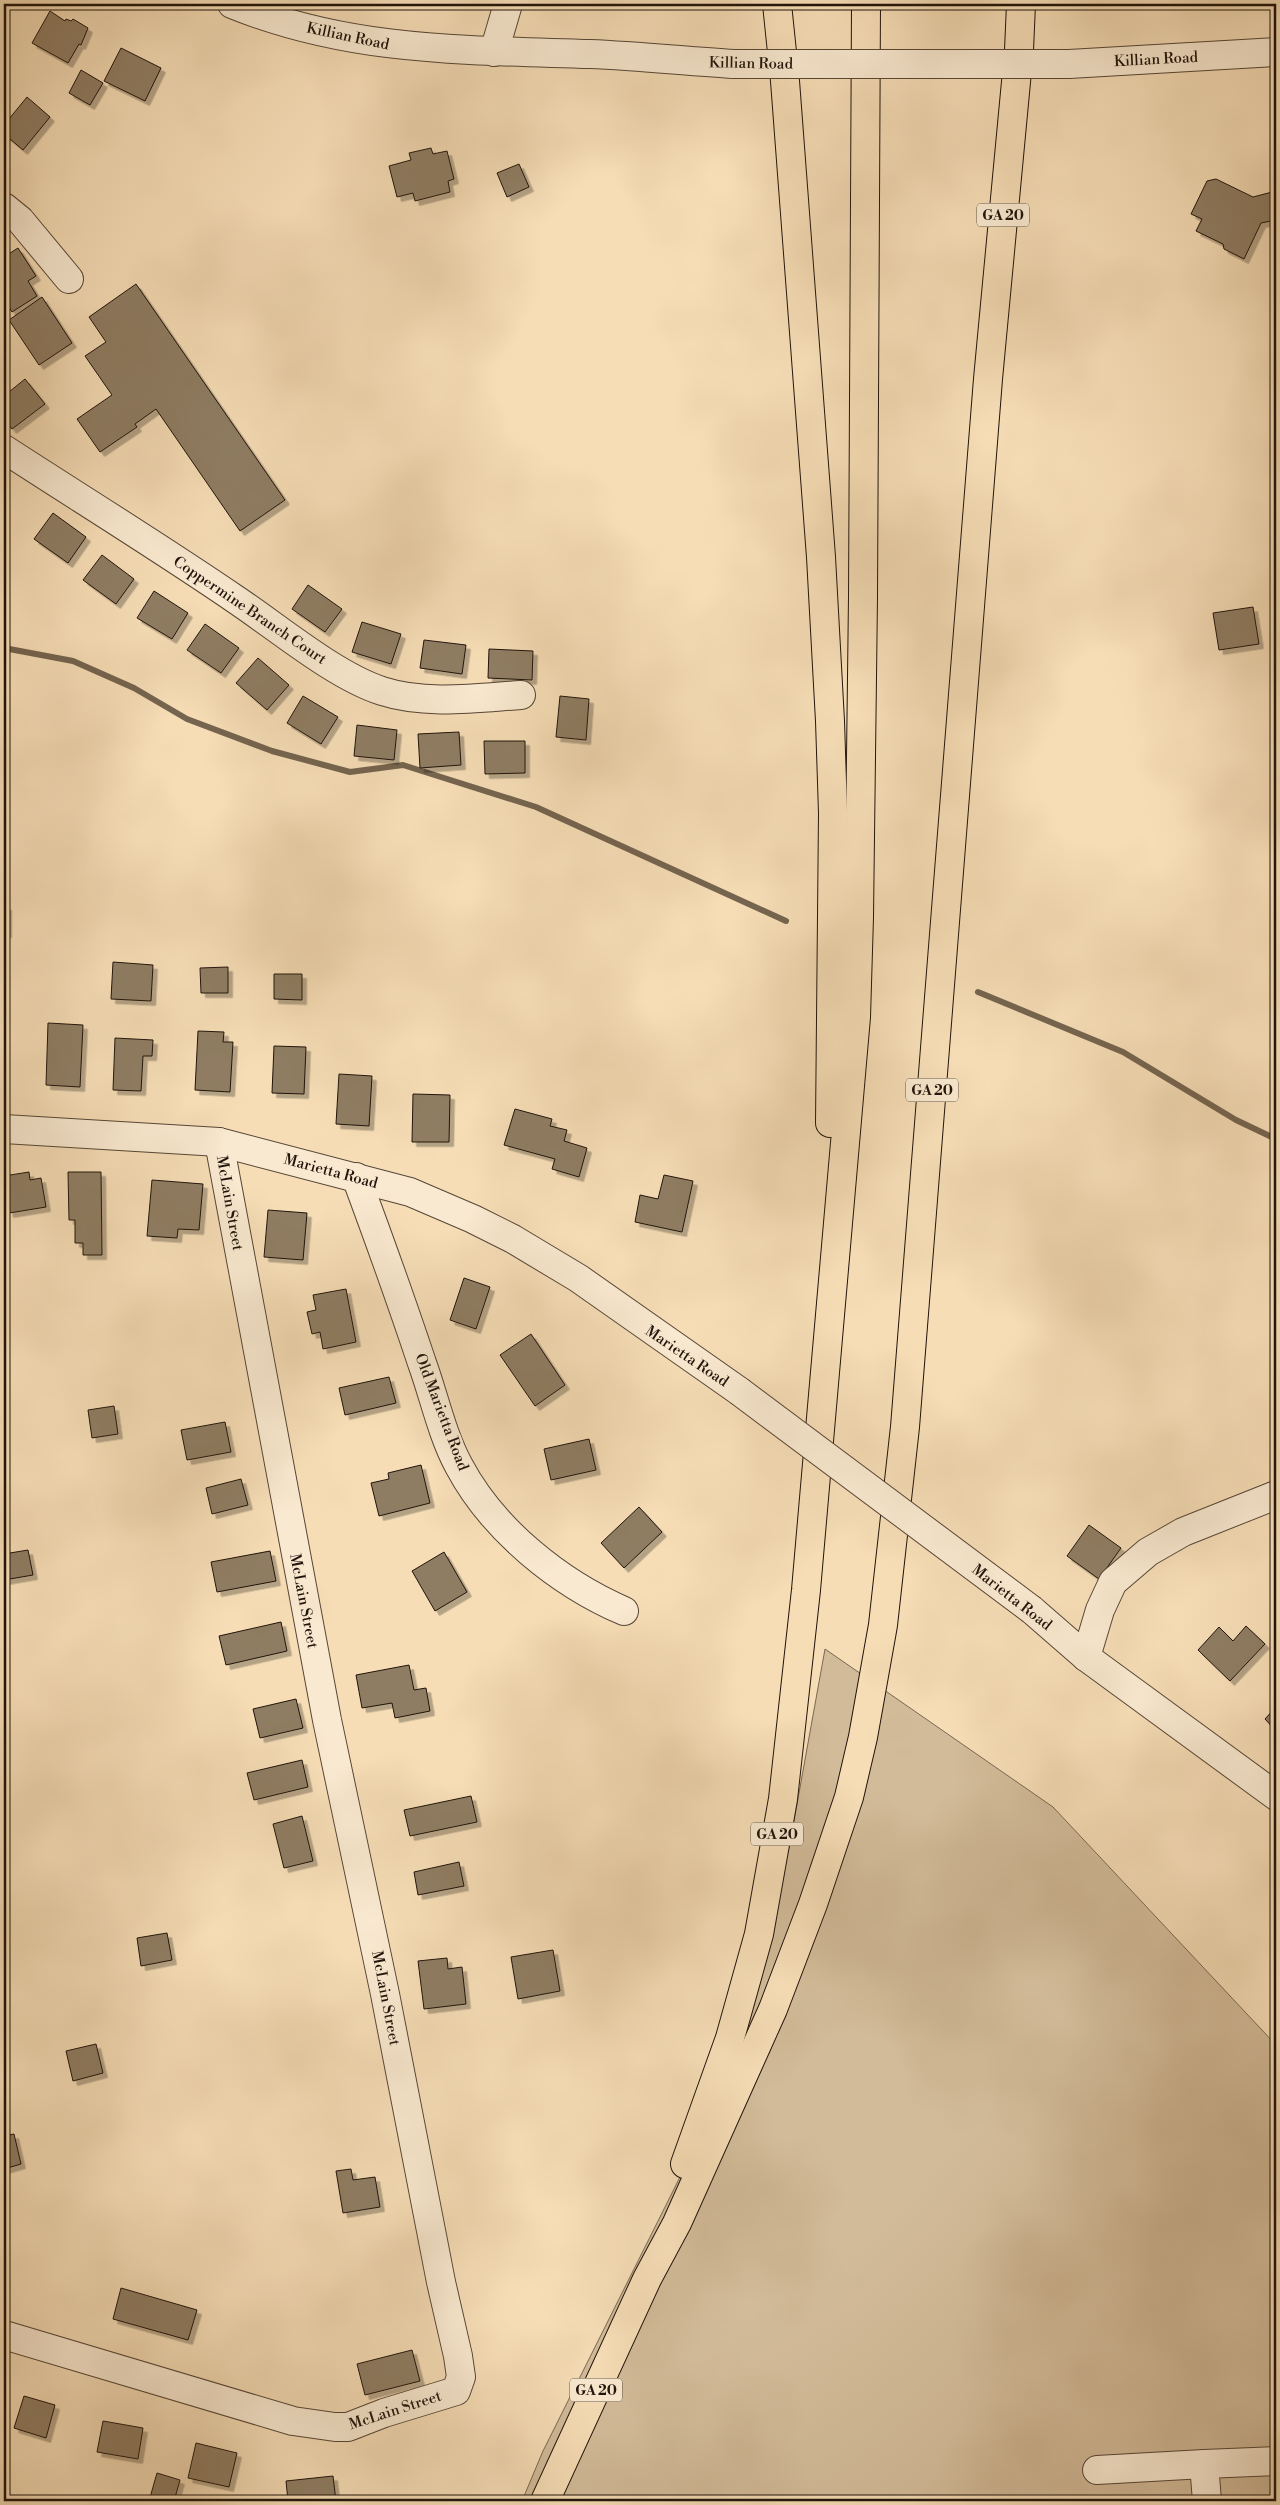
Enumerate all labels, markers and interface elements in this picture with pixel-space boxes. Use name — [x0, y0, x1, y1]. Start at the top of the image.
street label: Killian Road — [305, 18, 391, 55]
street label: Killian Road — [1114, 48, 1199, 71]
street label: Killian Road — [709, 53, 794, 74]
road number: GA 20 — [977, 204, 1029, 226]
street label: Coppermine Branch Court — [170, 552, 330, 669]
road number: GA 20 — [906, 1078, 958, 1102]
street label: Marietta Road — [282, 1150, 380, 1193]
street label: McLain Street — [212, 1154, 247, 1253]
street label: Marietta Road — [641, 1322, 732, 1392]
street label: Old Marietta Road — [410, 1351, 473, 1474]
street label: McLain Street — [285, 1552, 322, 1651]
street label: Marietta Road — [968, 1560, 1056, 1635]
road number: GA 20 — [751, 1822, 803, 1846]
street label: McLain Street — [367, 1949, 404, 2048]
road number: GA 20 — [570, 2378, 622, 2402]
street label: McLain Street — [347, 2386, 444, 2434]

